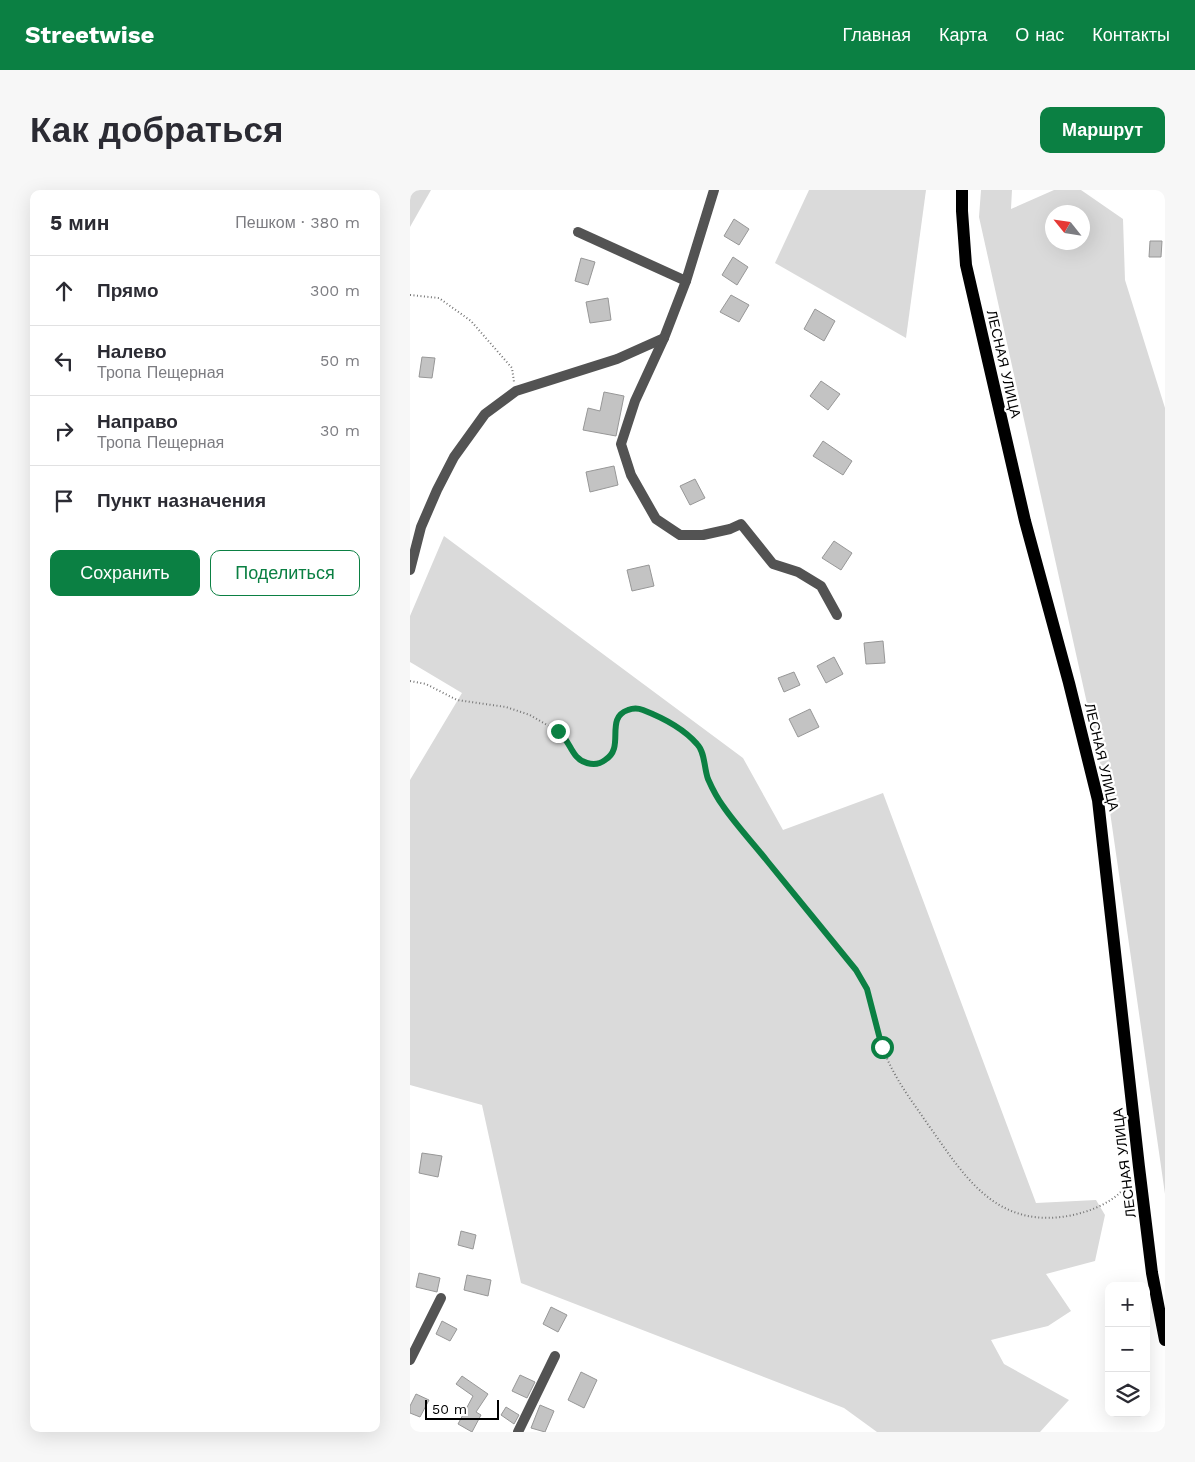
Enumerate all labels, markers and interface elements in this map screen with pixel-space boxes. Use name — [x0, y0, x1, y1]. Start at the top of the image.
text: Streetwise — [25, 21, 154, 49]
text: Главная — [842, 24, 911, 45]
text: Карта — [939, 24, 987, 45]
text: О нас — [1015, 24, 1064, 45]
text: Контакты — [1092, 24, 1170, 45]
button: Маршрут — [1040, 107, 1165, 153]
text: Как добраться — [30, 109, 283, 151]
north arrow — [1045, 205, 1090, 250]
text: 5 мин — [50, 210, 109, 235]
text: Пешком · 380 m — [235, 213, 360, 232]
icon: ahead — [50, 277, 78, 305]
text: Прямо — [97, 279, 159, 302]
text: 300 m — [310, 281, 360, 300]
street label: ЛЕСНАЯ УЛИЦА — [984, 308, 1024, 420]
text: Налево — [97, 340, 167, 363]
icon: left — [50, 347, 78, 375]
text: 50 m — [320, 351, 360, 370]
text: Тропа Пещерная — [97, 363, 224, 382]
text: Направо — [97, 410, 178, 433]
icon: right — [50, 417, 78, 445]
text: 30 m — [320, 421, 360, 440]
text: Тропа Пещерная — [97, 433, 224, 452]
icon: arrive — [50, 487, 78, 515]
text: Пункт назначения — [97, 489, 266, 512]
button: Сохранить — [50, 550, 200, 596]
button: Поделиться — [210, 550, 360, 596]
street label: ЛЕСНАЯ УЛИЦА — [1082, 701, 1122, 813]
route end — [547, 720, 570, 743]
route start — [871, 1036, 894, 1059]
street label: ЛЕСНАЯ УЛИЦА — [1109, 1107, 1139, 1219]
map controls — [1105, 1282, 1150, 1417]
button: + — [1105, 1282, 1150, 1327]
button: − — [1105, 1327, 1150, 1372]
button: layers — [1105, 1372, 1150, 1417]
scale bar — [425, 1397, 499, 1420]
text: 50 m — [432, 1401, 467, 1417]

